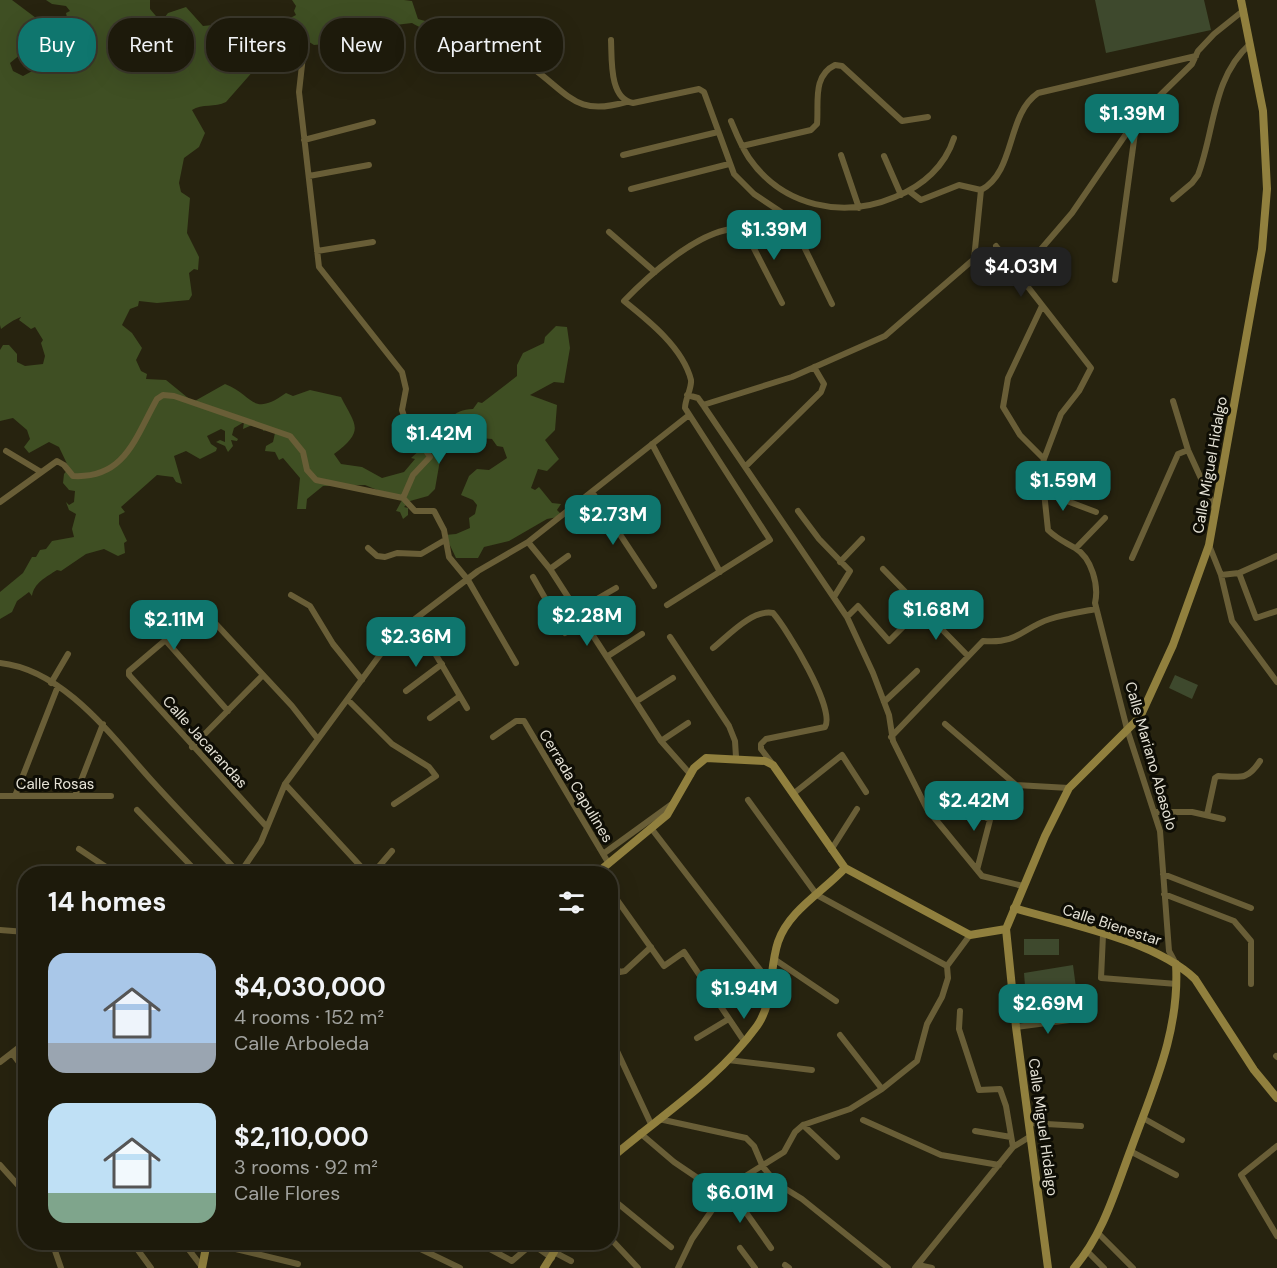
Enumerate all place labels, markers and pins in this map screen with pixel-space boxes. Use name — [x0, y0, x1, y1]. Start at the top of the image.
pin: $1.39M — [1083, 94, 1181, 145]
pin: $1.39M — [725, 210, 823, 261]
pin: $4.03M — [972, 247, 1070, 298]
pin: $1.42M — [390, 414, 488, 465]
pin: $1.59M — [1014, 461, 1112, 512]
pin: $2.73M — [564, 495, 662, 546]
pin: $1.68M — [887, 590, 985, 641]
pin: $2.28M — [538, 596, 636, 647]
pin: $2.11M — [125, 600, 223, 651]
pin: $2.36M — [367, 617, 465, 668]
pin: $2.42M — [925, 781, 1023, 832]
pin: $1.94M — [695, 969, 793, 1020]
pin: $2.69M — [999, 984, 1097, 1035]
pin: $6.01M — [691, 1173, 789, 1224]

